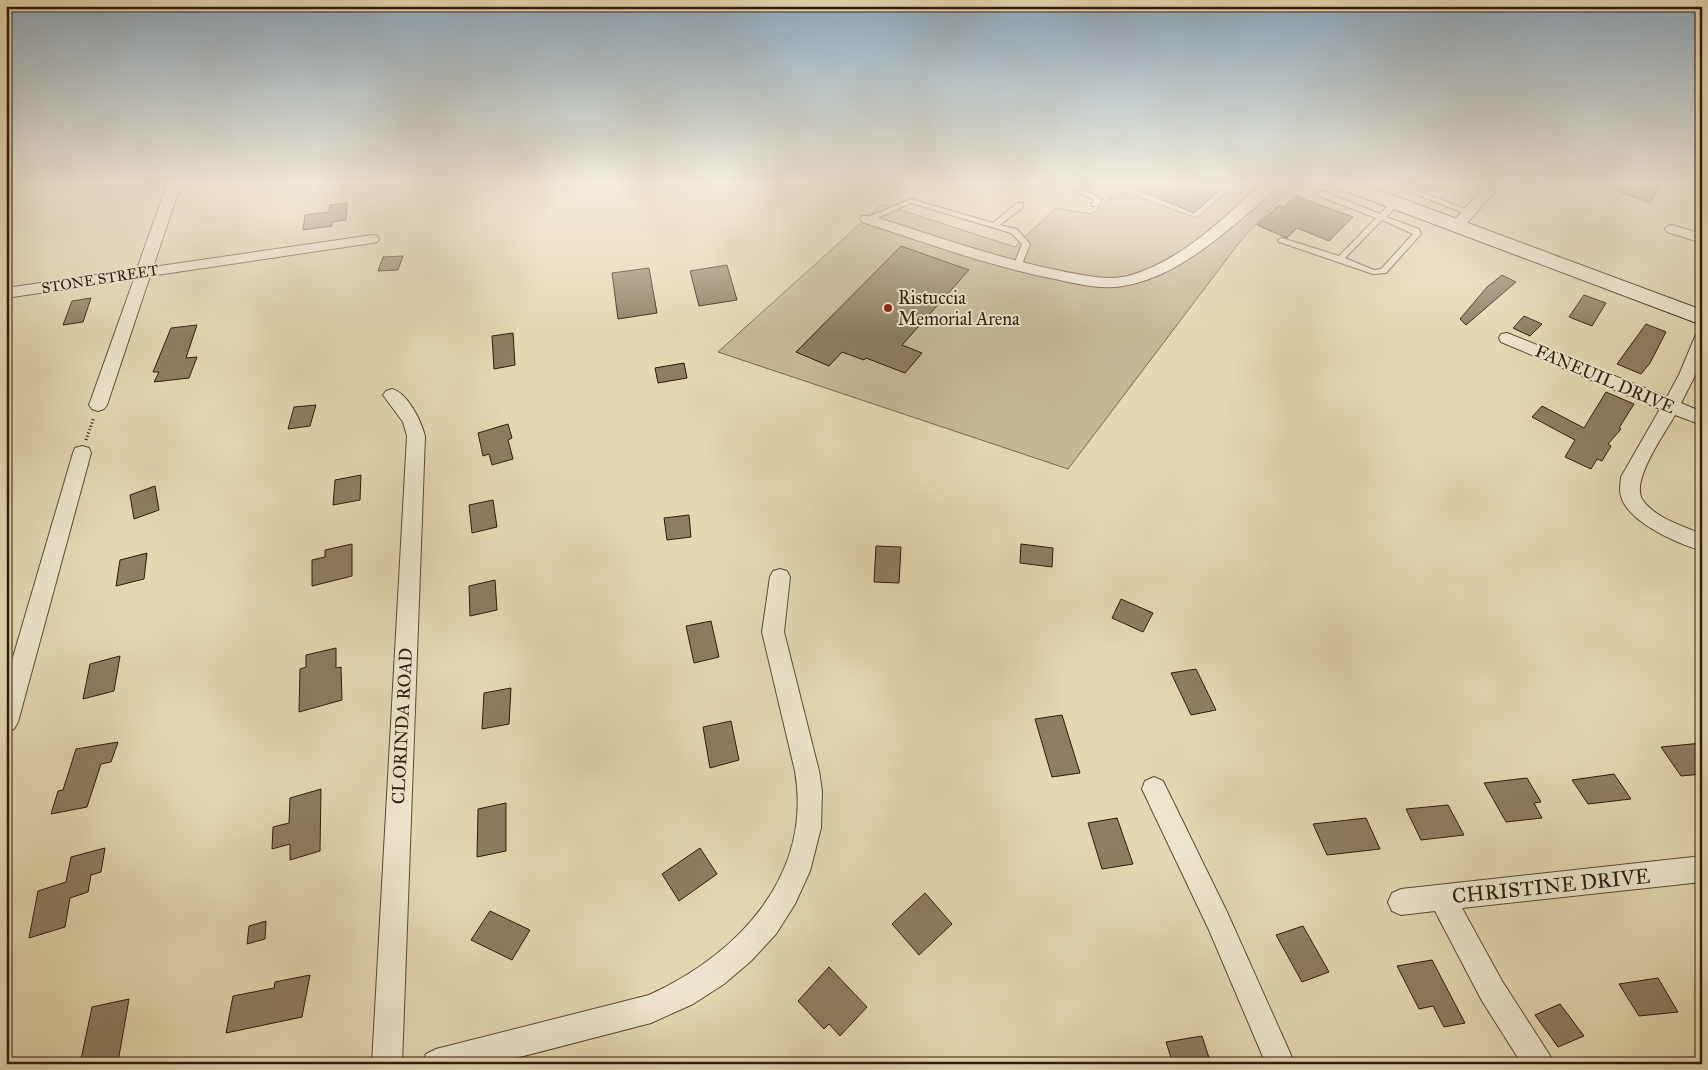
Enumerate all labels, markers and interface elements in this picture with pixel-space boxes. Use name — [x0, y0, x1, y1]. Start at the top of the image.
street label: STONE STREET — [40, 261, 160, 297]
place label: Ristuccia Memorial Arena — [898, 287, 1020, 330]
marker: Ristuccia Memorial Arena — [882, 302, 894, 314]
street label: FANEUIL DRIVE — [1532, 340, 1678, 418]
street label: CLORINDA ROAD — [387, 647, 417, 805]
street label: CHRISTINE DRIVE — [1451, 863, 1651, 909]

